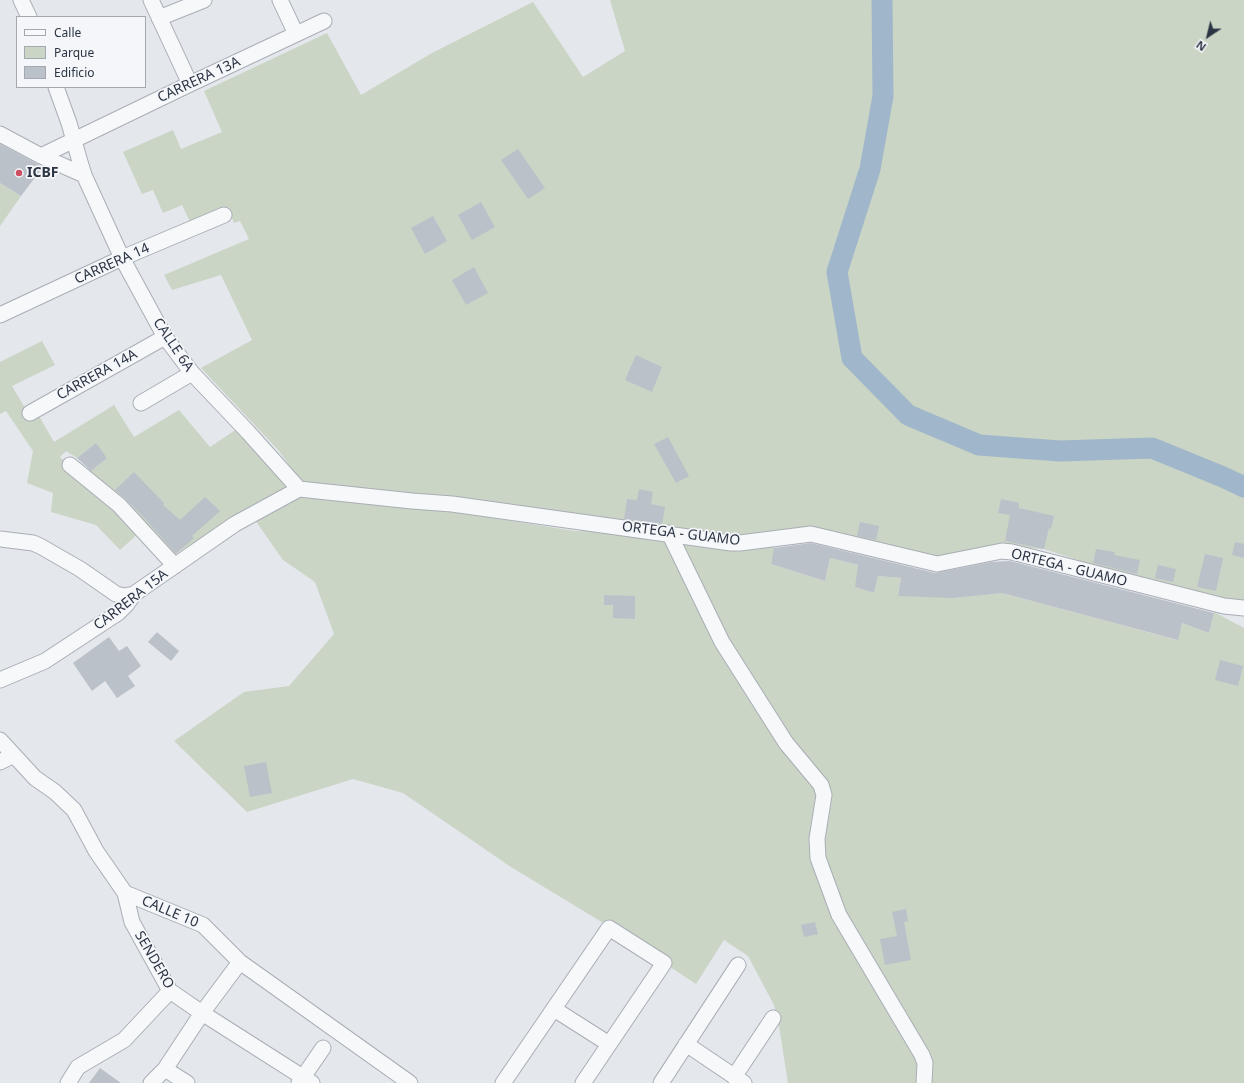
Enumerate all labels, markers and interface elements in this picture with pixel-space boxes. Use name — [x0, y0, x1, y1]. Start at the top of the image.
legend — [16, 16, 146, 88]
north arrow — [1188, 16, 1228, 56]
text: Calle — [54, 24, 81, 41]
text: N — [1193, 38, 1209, 55]
text: Parque — [54, 44, 94, 61]
street label: CARRERA 13A — [155, 54, 243, 106]
text: Edificio — [54, 64, 95, 81]
place label: ICBF — [27, 165, 58, 181]
marker: ICBF — [14, 168, 24, 178]
street label: CARRERA 14 — [72, 240, 152, 288]
street label: CALLE 6A — [149, 315, 197, 375]
street label: CARRERA 14A — [54, 346, 140, 404]
street label: ORTEGA - GUAMO — [621, 518, 741, 550]
street label: ORTEGA - GUAMO — [1009, 545, 1129, 591]
street label: CARRERA 15A — [91, 566, 171, 634]
street label: CALLE 10 — [139, 893, 201, 931]
street label: SENDERO — [131, 928, 177, 992]

